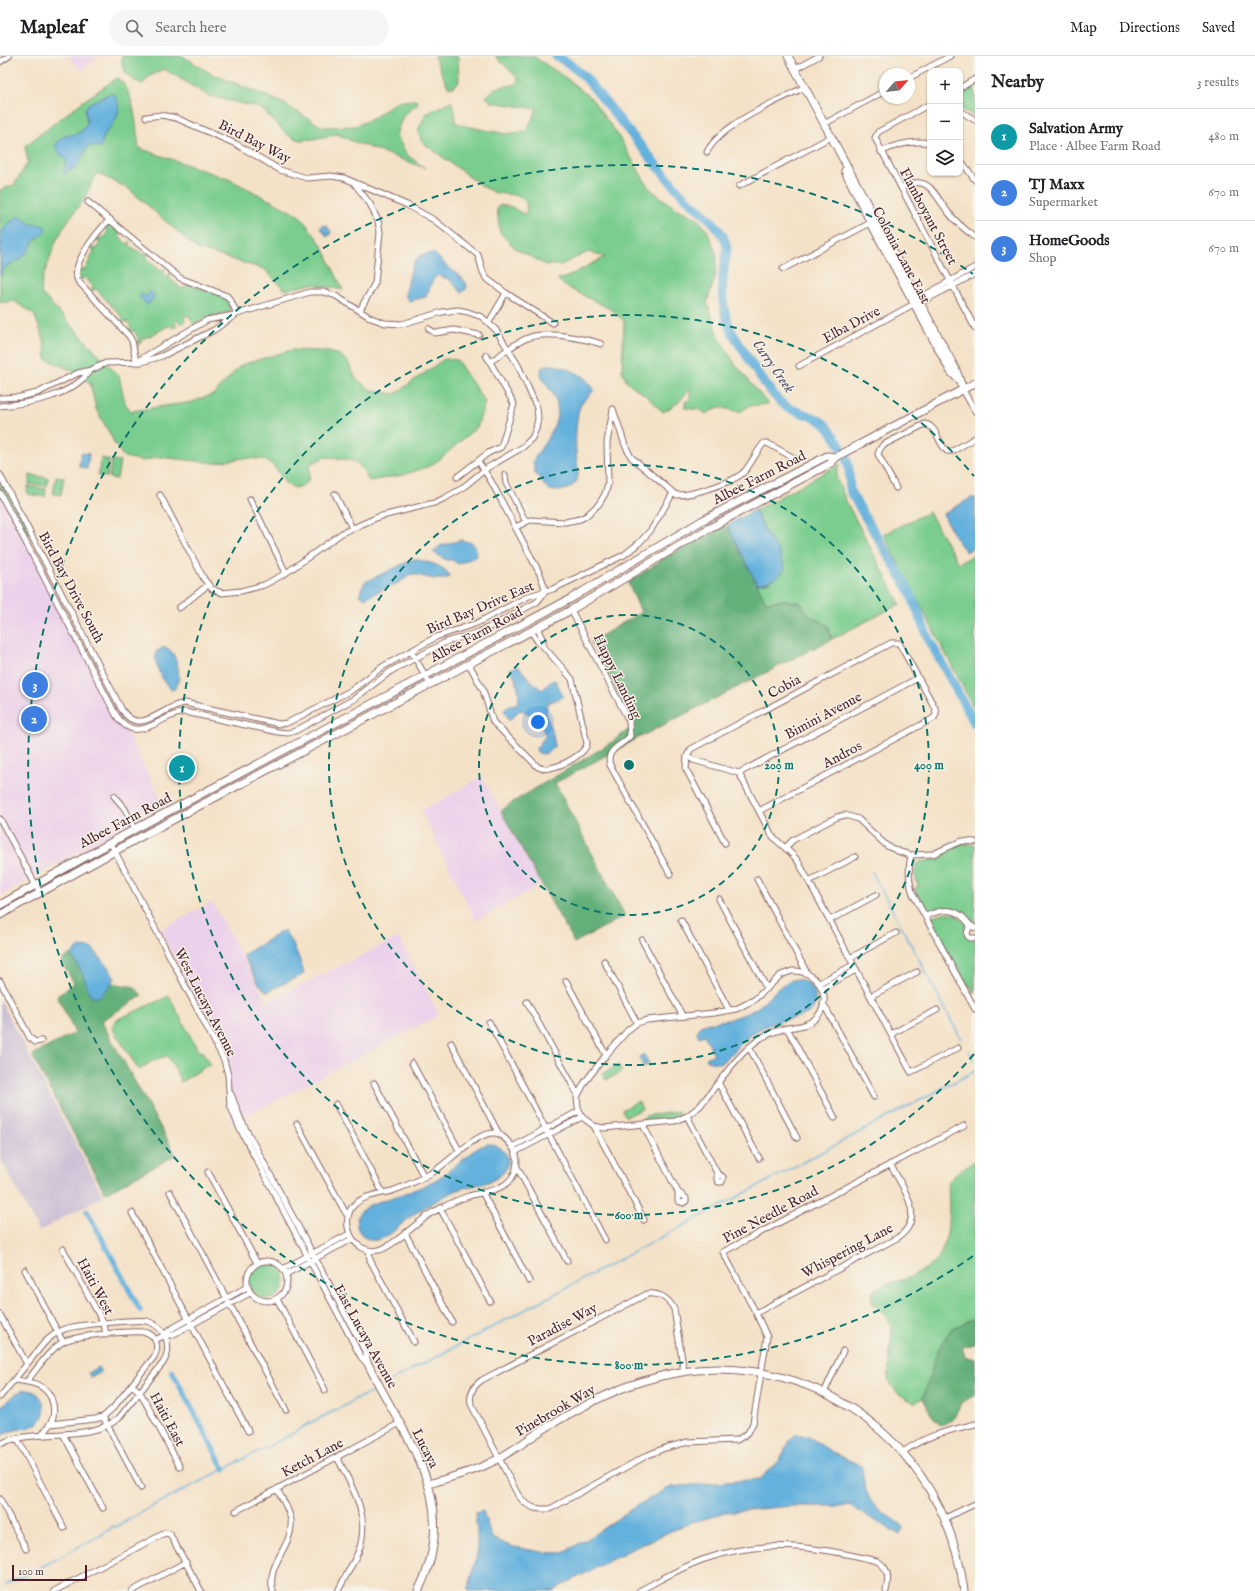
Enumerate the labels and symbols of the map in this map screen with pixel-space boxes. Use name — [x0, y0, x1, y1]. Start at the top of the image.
north arrow — [879, 68, 915, 104]
street label: Bird Bay Way — [215, 116, 294, 168]
street label: Flamboyant Street — [895, 165, 961, 268]
street label: Colonia Lane East — [868, 204, 934, 307]
street label: Elba Drive — [820, 302, 884, 348]
water label: Curry Creek — [748, 336, 799, 397]
street label: Albee Farm Road — [709, 446, 809, 510]
street label: Bird Bay Drive South — [34, 529, 108, 647]
street label: Bird Bay Drive East — [424, 577, 537, 639]
street label: Albee Farm Road — [426, 603, 526, 667]
street label: Happy Landing — [589, 631, 646, 722]
pin: 3 — [22, 670, 48, 700]
street label: Cobia — [765, 670, 805, 703]
street label: Bimini Avenue — [782, 688, 866, 744]
pin: 2 — [21, 704, 47, 734]
your location — [528, 712, 548, 732]
street label: Andros — [819, 737, 865, 773]
pin: 1 — [169, 753, 195, 783]
centre of rings — [622, 758, 636, 772]
text: 200 m — [764, 758, 794, 773]
text: 400 m — [914, 758, 945, 773]
street label: Albee Farm Road — [75, 789, 175, 853]
street label: West Lucaya Avenue — [170, 945, 241, 1060]
street label: Pine Needle Road — [720, 1182, 822, 1248]
text: 600 m — [615, 1208, 644, 1223]
street label: Whispering Lane — [799, 1219, 897, 1283]
street label: Haiti West — [73, 1255, 118, 1318]
street label: East Lucaya Avenue — [329, 1281, 401, 1392]
street label: Paradise Way — [525, 1299, 600, 1351]
text: 800 m — [615, 1358, 644, 1373]
street label: Pinebrook Way — [512, 1381, 599, 1441]
street label: Haiti East — [145, 1389, 189, 1450]
street label: Lucaya — [408, 1426, 443, 1472]
street label: Ketch Lane — [278, 1434, 347, 1482]
scale bar — [12, 1563, 87, 1582]

